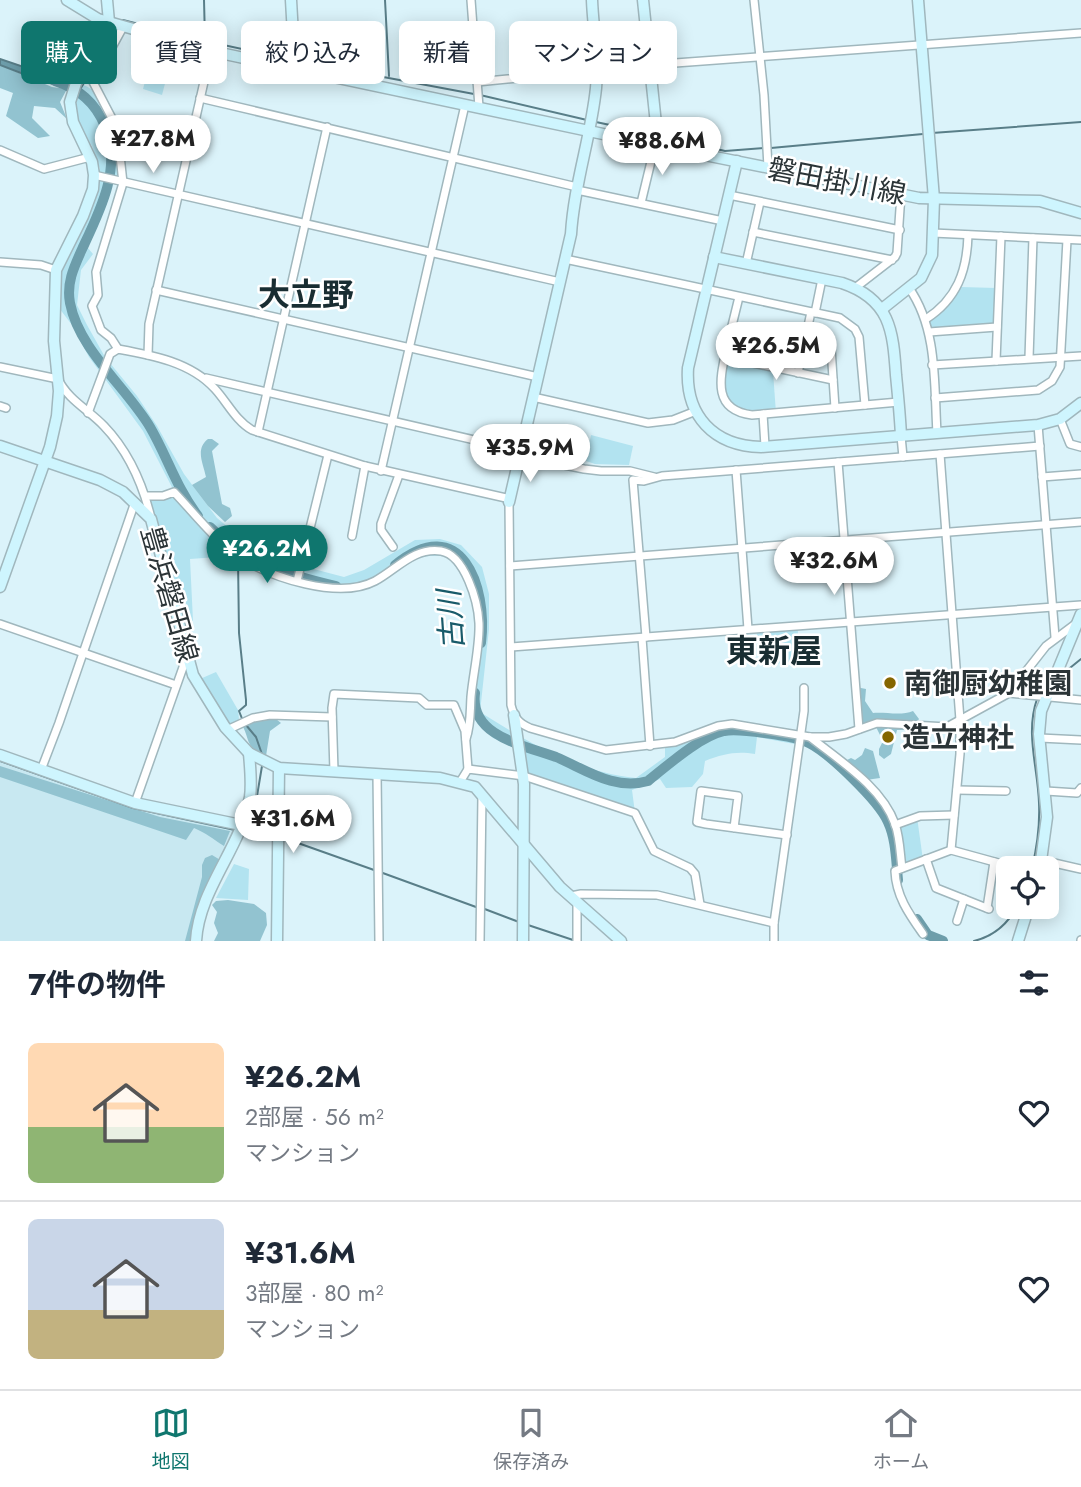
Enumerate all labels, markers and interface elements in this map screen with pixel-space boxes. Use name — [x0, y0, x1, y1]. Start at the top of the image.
chip: 購入 — [21, 21, 117, 84]
chip: 賃貸 — [131, 21, 227, 84]
chip: 絞り込み — [241, 21, 385, 84]
chip: 新着 — [399, 21, 495, 84]
chip: マンション — [509, 21, 677, 84]
pin: ¥27.8M — [96, 116, 210, 175]
pin: ¥88.6M — [605, 118, 719, 177]
text: ¥27.8M — [111, 121, 195, 155]
text: ¥88.6M — [618, 123, 706, 157]
street label: 磐田掛川線 — [764, 148, 910, 215]
district label: 大立野 — [258, 272, 354, 318]
pin: ¥26.5M — [719, 322, 833, 382]
text: ¥26.5M — [732, 328, 820, 362]
pin: ¥35.9M — [473, 424, 587, 484]
text: ¥35.9M — [486, 430, 574, 464]
street label: 豊浜磐田線 — [131, 521, 209, 667]
pin: ¥26.2M — [210, 526, 324, 585]
text: ¥26.2M — [223, 531, 311, 565]
pin: ¥32.6M — [777, 538, 891, 597]
text: ¥32.6M — [790, 543, 878, 577]
water label: 古川 — [427, 586, 474, 651]
district label: 東新屋 — [726, 628, 822, 674]
place label: 南御厨幼稚園 — [904, 663, 1072, 704]
marker: 南御厨幼稚園 — [882, 675, 898, 691]
place label: 造立神社 — [902, 717, 1014, 758]
marker: 造立神社 — [880, 729, 896, 745]
pin: ¥31.6M — [236, 796, 350, 855]
text: ¥31.6M — [251, 801, 335, 835]
map controls — [996, 856, 1059, 919]
button: locate — [996, 856, 1059, 919]
text: 7件の物件 — [28, 963, 166, 1006]
icon: filters — [1015, 964, 1053, 1002]
text: ¥26.2M — [245, 1055, 361, 1098]
icon: home — [84, 1071, 168, 1155]
icon: heart — [1015, 1094, 1053, 1132]
text: 2部屋 · 56 m² — [245, 1100, 384, 1134]
text: マンション — [245, 1136, 360, 1170]
text: ¥31.6M — [245, 1231, 355, 1274]
icon: home — [84, 1247, 168, 1331]
icon: heart — [1015, 1270, 1053, 1308]
text: 3部屋 · 80 m² — [245, 1276, 383, 1310]
text: マンション — [245, 1312, 360, 1346]
tab: 地図 — [152, 1404, 190, 1475]
tab: 保存済み — [493, 1404, 569, 1475]
tab: ホーム — [873, 1404, 929, 1475]

